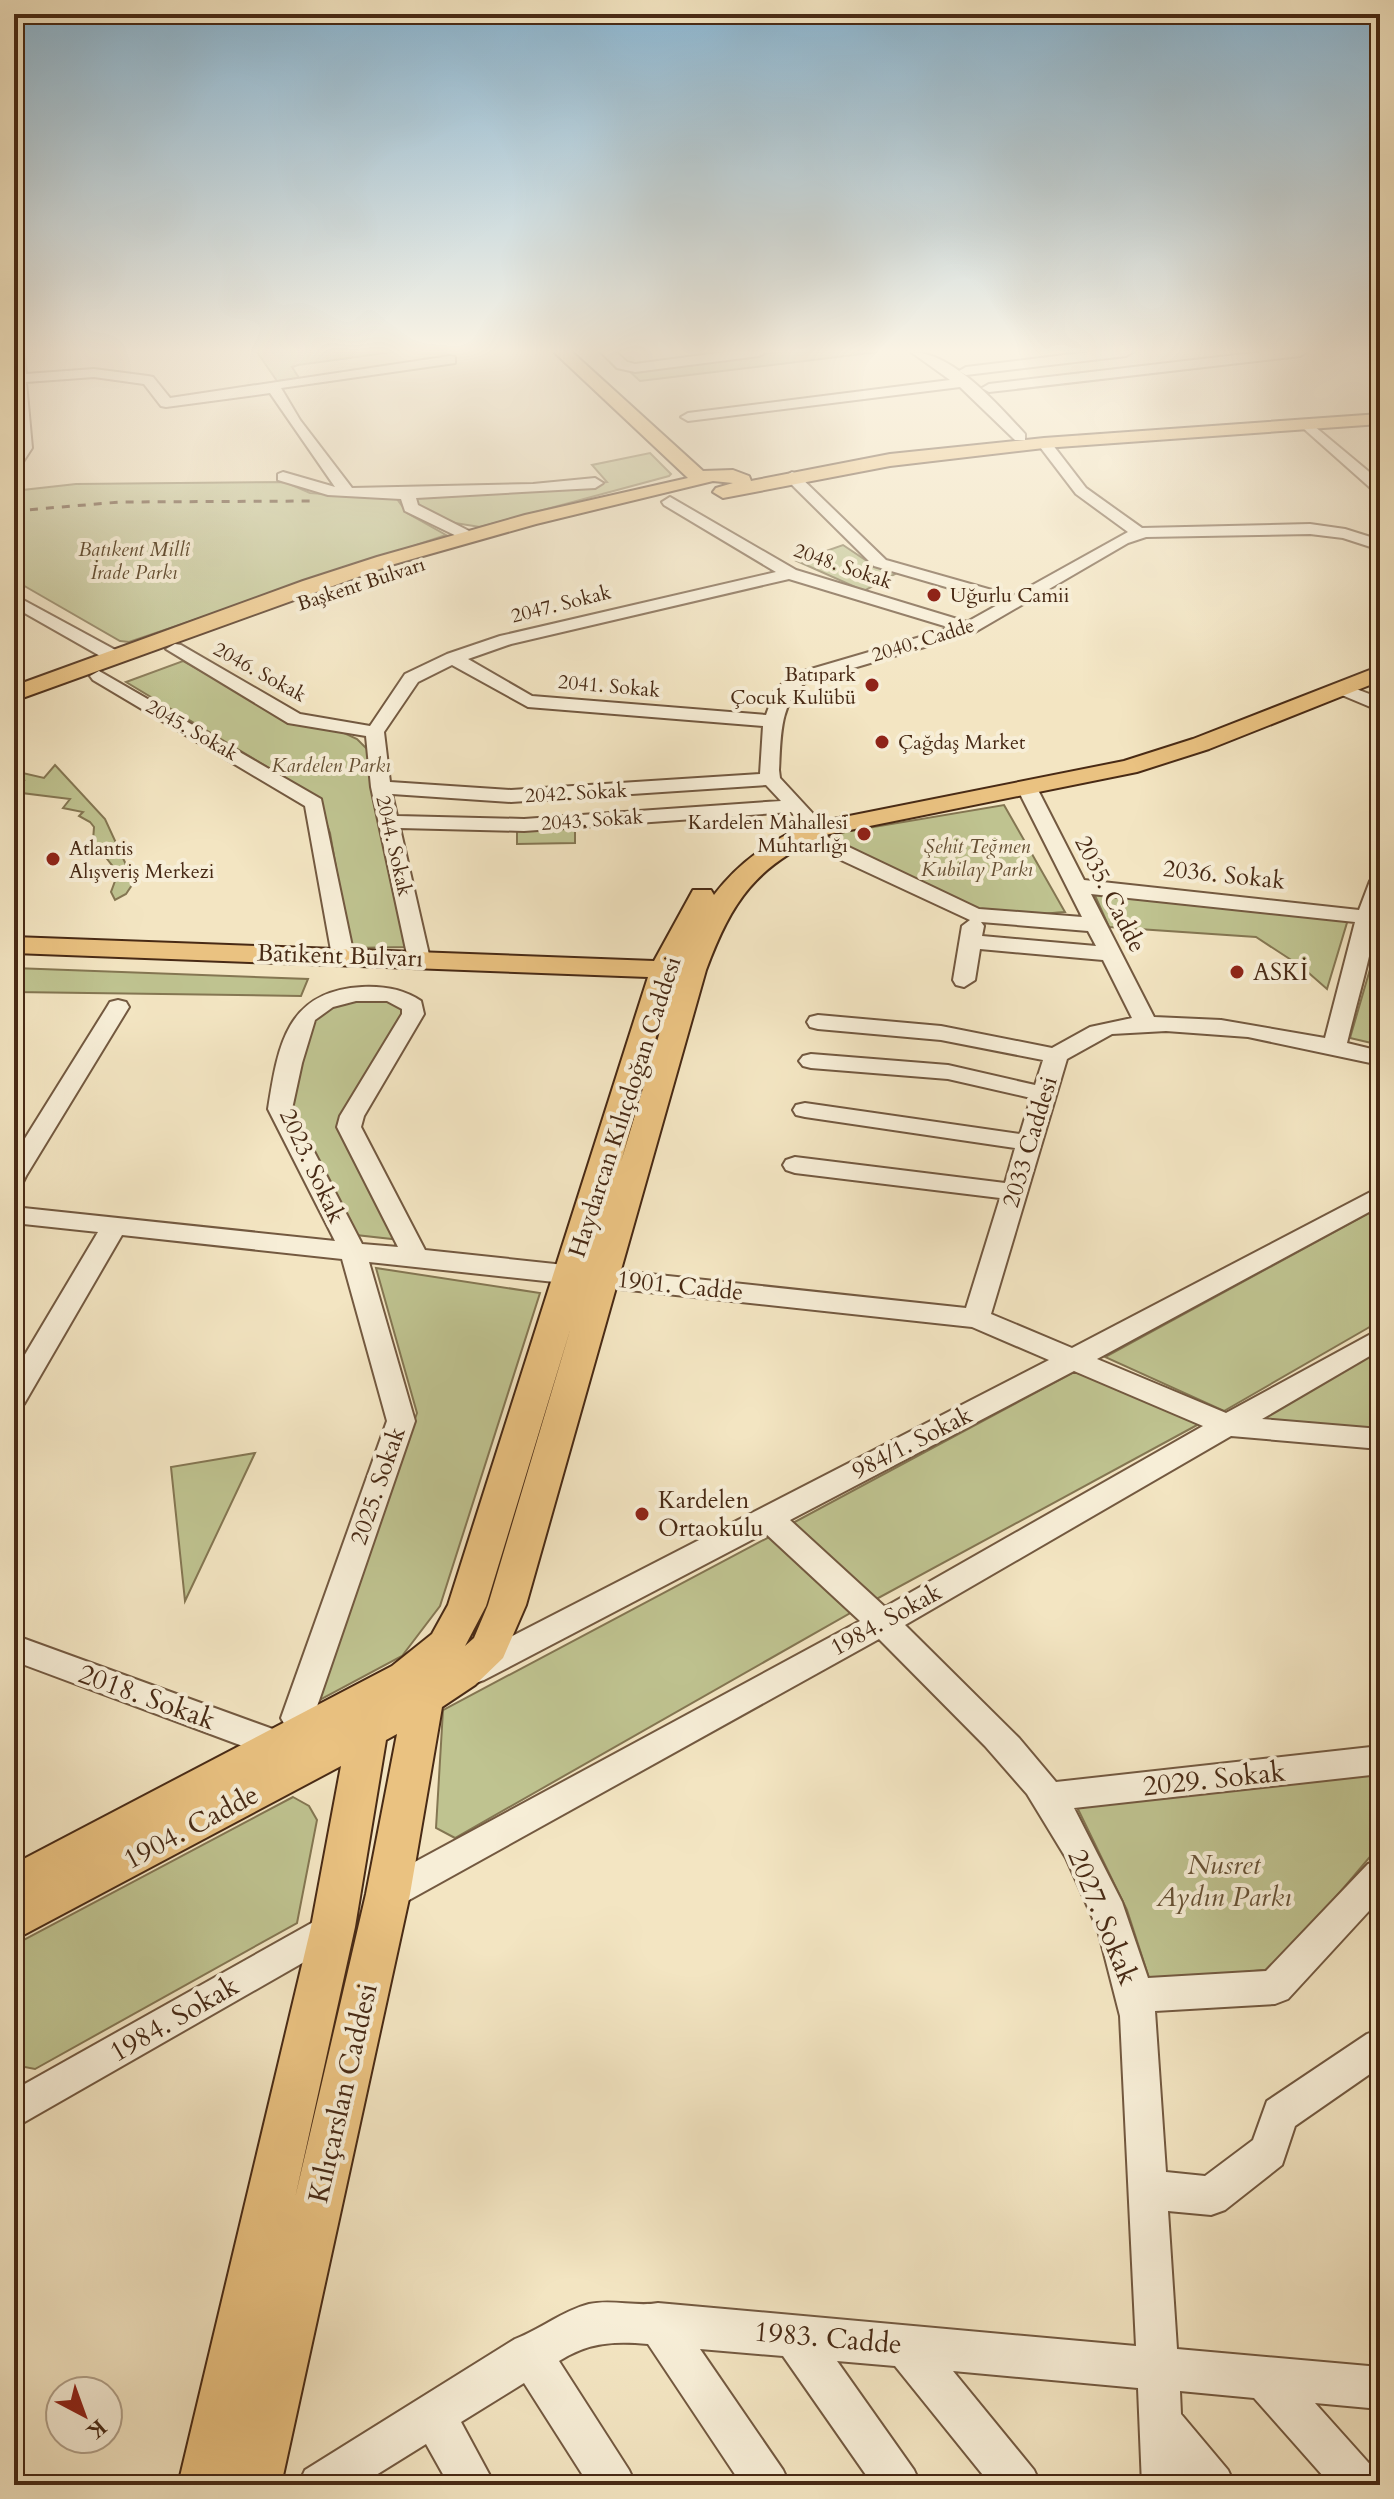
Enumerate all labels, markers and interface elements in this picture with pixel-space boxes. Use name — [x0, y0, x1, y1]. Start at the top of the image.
park label: Batıkent Millî İrade Parkı — [78, 536, 190, 586]
street label: 2048. Sokak — [790, 537, 896, 596]
street label: Başkent Bulvarı — [294, 550, 429, 617]
street label: 2047. Sokak — [508, 578, 614, 629]
place label: Uğurlu Camii — [950, 582, 1070, 609]
marker: Uğurlu Camii — [925, 586, 943, 604]
street label: 2040. Cadde — [868, 612, 978, 668]
street label: 2046. Sokak — [209, 635, 312, 709]
place label: Batıpark Çocuk Kulübü — [730, 661, 856, 711]
street label: 2041. Sokak — [557, 668, 661, 704]
marker: Batıpark Çocuk Kulübü — [863, 676, 881, 694]
street label: 2045. Sokak — [141, 693, 243, 767]
place label: Çağdaş Market — [898, 729, 1026, 756]
marker: Çağdaş Market — [873, 733, 891, 751]
park label: Kardelen Parkı — [271, 752, 391, 779]
street label: 2042. Sokak — [524, 777, 628, 809]
street label: 2044. Sokak — [369, 793, 419, 899]
street label: 2043. Sokak — [540, 803, 644, 837]
place label: Kardelen Mahallesi Muhtarlığı — [688, 809, 848, 859]
marker: Kardelen Mahallesi Muhtarlığı — [855, 825, 873, 843]
street label: 2035. Cadde — [1066, 830, 1154, 958]
park label: Şehit Teğmen Kubilay Parkı — [921, 833, 1034, 883]
place label: Atlantis Alışveriş Merkezi — [69, 835, 215, 885]
marker: Atlantis Alışveriş Merkezi — [44, 850, 62, 868]
street label: 2036. Sokak — [1161, 852, 1287, 898]
street label: Batıkent Bulvarı — [256, 937, 424, 975]
street label: Haydarcan Kılıçdoğan Caddesi — [561, 952, 689, 1262]
place label: ASKİ — [1253, 956, 1308, 989]
marker: ASKİ — [1228, 963, 1246, 981]
street label: 2033 Caddesi — [994, 1072, 1066, 1212]
street label: 2023. Sokak — [271, 1103, 353, 1229]
street label: 1901. Cadde — [615, 1263, 745, 1309]
street label: 984/1. Sokak — [846, 1399, 978, 1487]
street label: 2025. Sokak — [342, 1422, 414, 1549]
place label: Kardelen Ortaokulu — [658, 1484, 764, 1545]
marker: Kardelen Ortaokulu — [633, 1505, 651, 1523]
street label: 1984. Sokak — [824, 1576, 948, 1664]
street label: 2018. Sokak — [73, 1655, 221, 1739]
street label: 2029. Sokak — [1141, 1753, 1287, 1805]
street label: 1904. Cadde — [117, 1775, 265, 1879]
street label: 2027. Sokak — [1059, 1843, 1147, 1991]
park label: Nusret Aydın Parkı — [1155, 1846, 1292, 1916]
street label: 1984. Sokak — [102, 1967, 246, 2071]
street label: Kılıçarslan Caddesi — [299, 1979, 387, 2206]
street label: 1983. Cadde — [753, 2313, 903, 2363]
north arrow — [44, 2375, 124, 2455]
text: K — [80, 2412, 113, 2447]

